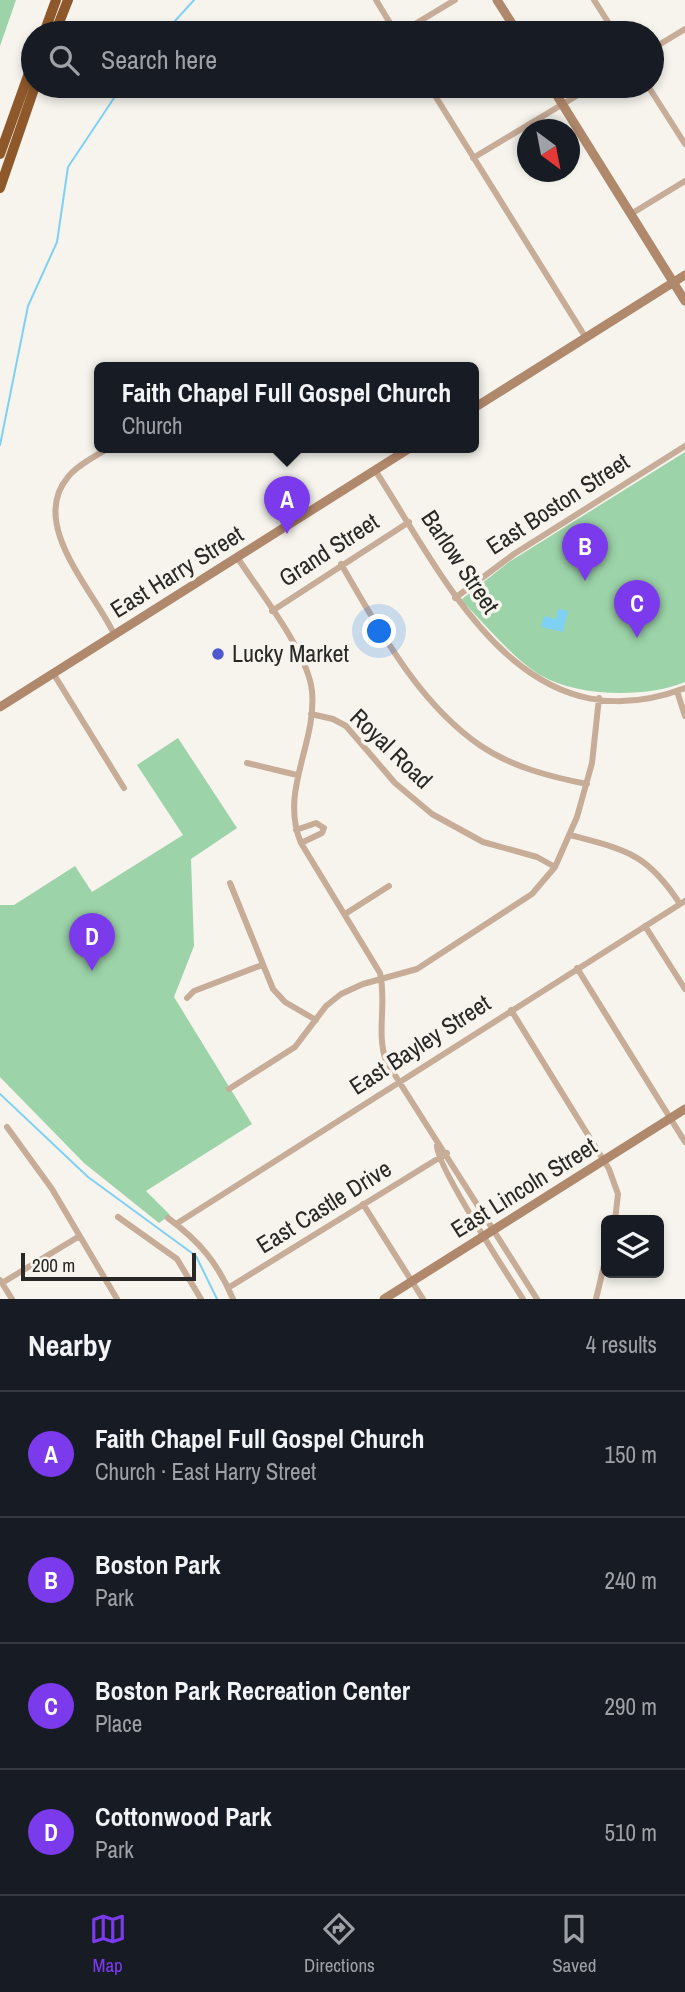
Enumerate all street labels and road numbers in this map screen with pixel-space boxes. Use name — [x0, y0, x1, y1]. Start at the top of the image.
street label: East Boston Street — [481, 447, 635, 561]
street label: Barlow Street — [415, 504, 507, 620]
street label: Grand Street — [272, 505, 385, 593]
street label: East Harry Street — [104, 517, 249, 625]
street label: Royal Road — [344, 701, 440, 796]
street label: East Bayley Street — [343, 986, 497, 1102]
street label: East Lincoln Street — [444, 1129, 603, 1245]
street label: East Castle Drive — [250, 1152, 397, 1260]

